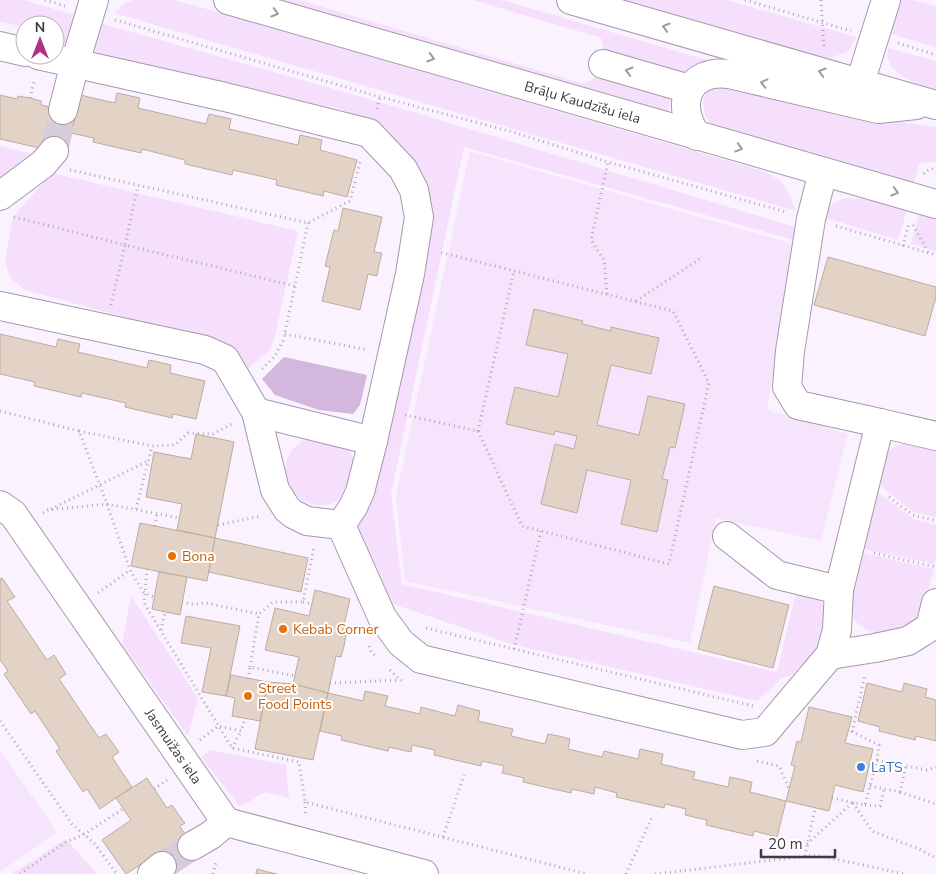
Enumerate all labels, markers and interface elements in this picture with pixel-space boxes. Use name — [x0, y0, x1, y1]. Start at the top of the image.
one-way arrow — [270, 8, 279, 18]
north arrow — [15, 15, 65, 65]
text: N — [35, 18, 45, 37]
one-way arrow — [662, 23, 670, 33]
one-way arrow — [427, 53, 435, 63]
one-way arrow — [626, 67, 634, 77]
one-way arrow — [818, 68, 826, 78]
street label: Brāļu Kaudzīšu iela — [522, 76, 643, 128]
one-way arrow — [760, 78, 769, 89]
one-way arrow — [734, 142, 742, 152]
one-way arrow — [890, 187, 898, 197]
place label: Bona — [182, 547, 215, 566]
marker: Bona — [166, 550, 178, 562]
place label: Kebab Corner — [293, 620, 379, 639]
marker: Kebab Corner — [277, 623, 289, 635]
place label: Street Food Points — [258, 679, 332, 714]
marker: Street Food Points — [242, 690, 254, 702]
street label: Jasmuižas iela — [140, 704, 206, 788]
place label: LaTS — [871, 758, 903, 777]
marker: LaTS — [855, 761, 867, 773]
scale bar — [761, 826, 835, 858]
text: 20 m — [768, 834, 803, 854]

